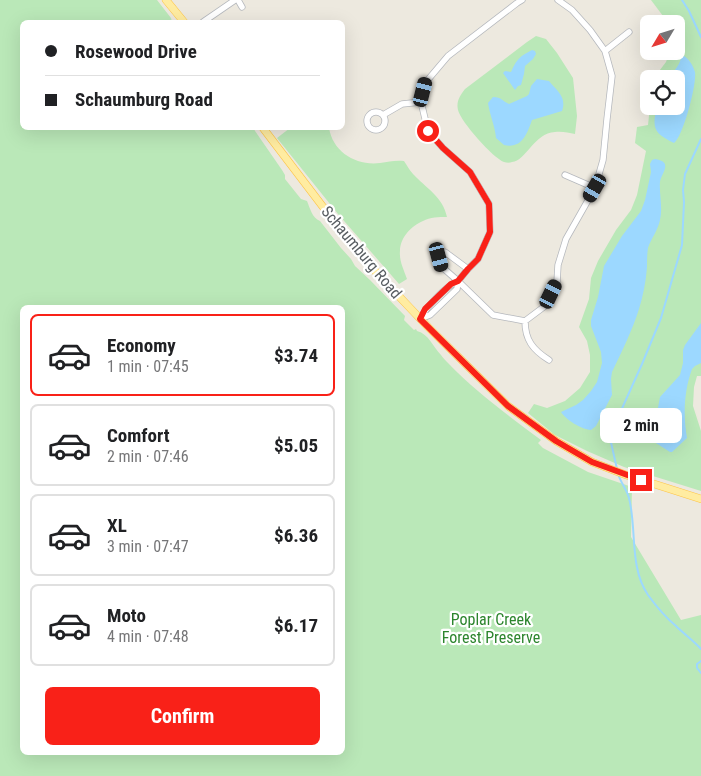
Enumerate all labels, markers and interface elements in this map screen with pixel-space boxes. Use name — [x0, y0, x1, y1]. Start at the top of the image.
north arrow — [640, 15, 685, 60]
map controls — [640, 15, 685, 115]
text: Rosewood Drive — [75, 40, 197, 63]
button: locate — [640, 70, 685, 115]
car — [412, 76, 433, 108]
text: Schaumburg Road — [75, 88, 213, 111]
route start — [417, 120, 439, 142]
car — [581, 171, 608, 205]
street label: Schaumburg Road — [317, 202, 406, 302]
car — [427, 241, 450, 273]
car — [537, 277, 564, 311]
icon: car — [47, 333, 92, 378]
text: Economy — [107, 334, 176, 357]
text: $3.74 — [274, 344, 318, 367]
text: 1 min · 07:45 — [107, 357, 189, 376]
callout: 2 min — [600, 408, 682, 442]
text: 2 min — [623, 416, 659, 435]
icon: car — [47, 423, 92, 468]
text: Comfort — [107, 424, 170, 447]
text: $5.05 — [274, 434, 318, 457]
text: 2 min · 07:46 — [107, 447, 189, 466]
route end — [630, 469, 652, 491]
icon: car — [47, 513, 92, 558]
text: XL — [107, 514, 127, 537]
text: $6.36 — [274, 524, 318, 547]
text: 3 min · 07:47 — [107, 537, 189, 556]
icon: car — [47, 603, 92, 648]
text: Moto — [107, 604, 146, 627]
park label: Poplar Creek Forest Preserve — [442, 610, 540, 647]
text: $6.17 — [274, 614, 318, 637]
text: 4 min · 07:48 — [107, 627, 189, 646]
button: Confirm — [45, 687, 320, 745]

